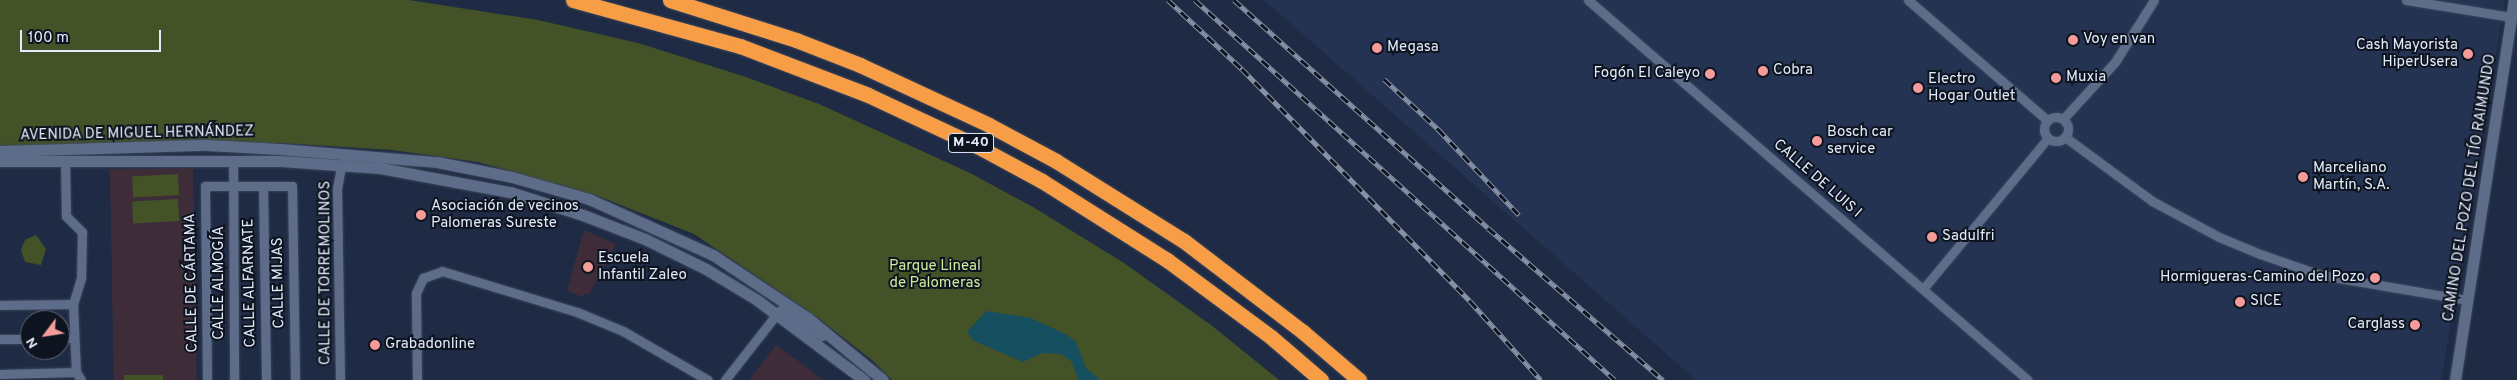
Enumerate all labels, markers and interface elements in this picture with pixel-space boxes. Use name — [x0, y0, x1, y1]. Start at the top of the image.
scale bar — [22, 20, 164, 52]
text: 100 m — [28, 29, 69, 48]
place label: Voy en van — [2083, 31, 2155, 49]
marker: Voy en van — [2067, 34, 2079, 46]
place label: Cash Mayorista HiperUsera — [2356, 36, 2458, 71]
place label: Megasa — [1387, 39, 1439, 57]
marker: Megasa — [1371, 42, 1383, 54]
marker: Cash Mayorista HiperUsera — [2462, 48, 2474, 60]
street label: CAMINO DEL POZO DEL TÍO RAIMUNDO — [2440, 52, 2500, 324]
place label: Cobra — [1773, 62, 1813, 80]
place label: Fogón El Caleyo — [1593, 65, 1700, 83]
marker: Cobra — [1757, 65, 1769, 77]
marker: Fogón El Caleyo — [1704, 68, 1716, 80]
place label: Muxia — [2066, 69, 2106, 87]
place label: Electro Hogar Outlet — [1928, 70, 2015, 105]
marker: Muxia — [2050, 72, 2062, 84]
marker: Electro Hogar Outlet — [1912, 82, 1924, 94]
street label: AVENIDA DE MIGUEL HERNÁNDEZ — [20, 123, 254, 145]
place label: Bosch car service — [1827, 123, 1893, 158]
road number: M-40 — [947, 132, 995, 154]
marker: Bosch car service — [1811, 135, 1823, 147]
street label: CALLE DE LUIS I — [1769, 136, 1865, 222]
place label: Marceliano Martín, S.A. — [2313, 159, 2390, 194]
marker: Marceliano Martín, S.A. — [2297, 171, 2309, 183]
street label: CALLE DE TORREMOLINOS — [317, 181, 335, 365]
place label: Asociación de vecinos Palomeras Sureste — [431, 197, 579, 232]
marker: Asociación de vecinos Palomeras Sureste — [415, 209, 427, 221]
street label: CALLE DE CÁRTAMA — [182, 213, 202, 353]
street label: CALLE ALFARNATE — [240, 218, 260, 348]
street label: CALLE ALMOGÍA — [211, 226, 229, 340]
place label: Sadulfri — [1942, 228, 1994, 246]
marker: Sadulfri — [1926, 231, 1938, 243]
street label: CALLE MIJAS — [269, 237, 289, 329]
place label: Escuela Infantil Zaleo — [598, 249, 687, 284]
park label: Parque Lineal de Palomeras — [889, 257, 981, 292]
marker: Escuela Infantil Zaleo — [582, 261, 594, 273]
place label: Hormigueras-Camino del Pozo — [2160, 269, 2365, 287]
marker: Hormigueras-Camino del Pozo — [2369, 272, 2381, 284]
place label: SICE — [2250, 293, 2282, 311]
marker: SICE — [2234, 296, 2246, 308]
north arrow — [20, 310, 70, 360]
place label: Carglass — [2347, 316, 2405, 334]
marker: Carglass — [2409, 319, 2421, 331]
text: N — [23, 334, 42, 351]
place label: Grabadonline — [385, 336, 475, 354]
marker: Grabadonline — [369, 339, 381, 351]

